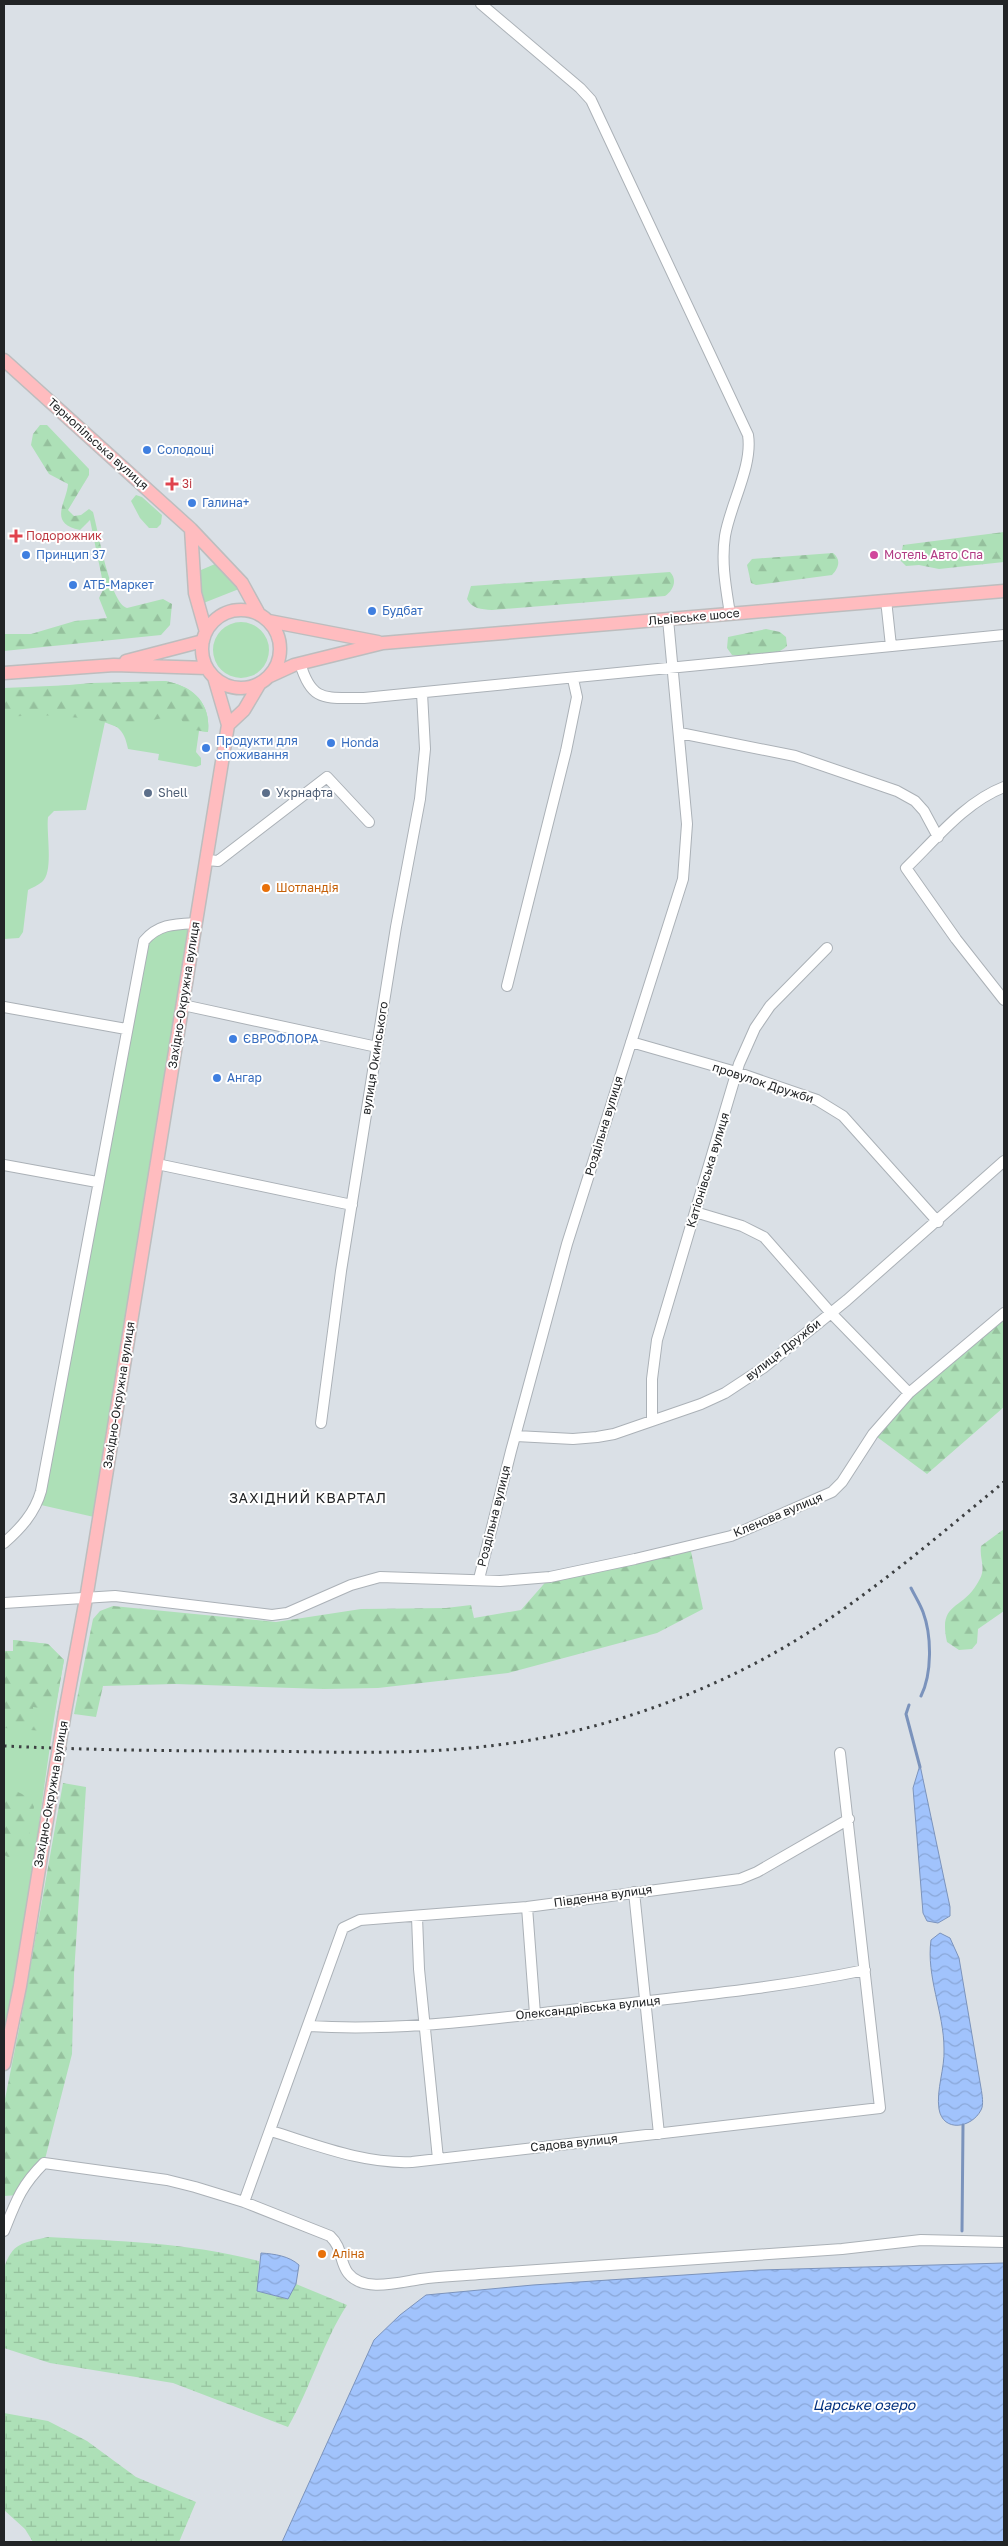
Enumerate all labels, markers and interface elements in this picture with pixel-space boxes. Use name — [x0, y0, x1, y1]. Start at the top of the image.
street label: Тернопільська вулиця — [45, 394, 152, 493]
place label: Солодощі — [157, 442, 214, 457]
marker: Солодощі — [141, 444, 153, 456]
place label: 3і — [182, 476, 192, 491]
marker: 3і — [166, 478, 178, 490]
place label: Галина+ — [202, 495, 249, 510]
marker: Галина+ — [186, 497, 198, 509]
place label: Подорожник — [26, 528, 102, 543]
marker: Подорожник — [10, 530, 22, 542]
place label: Принцип 37 — [36, 547, 105, 562]
place label: Мотель Авто Спа — [884, 547, 983, 562]
marker: Принцип 37 — [20, 549, 32, 561]
marker: Мотель Авто Спа — [868, 549, 880, 561]
place label: АТБ-Маркет — [83, 577, 154, 592]
marker: АТБ-Маркет — [67, 579, 79, 591]
place label: Будбат — [382, 603, 423, 618]
marker: Будбат — [366, 605, 378, 617]
street label: Львівське шосе — [648, 605, 740, 628]
place label: Продукти для споживання — [216, 733, 298, 762]
place label: Honda — [341, 735, 379, 750]
marker: Honda — [325, 737, 337, 749]
marker: Продукти для споживання — [200, 742, 212, 754]
place label: Shell — [158, 785, 188, 800]
place label: Укрнафта — [276, 785, 333, 800]
marker: Shell — [142, 787, 154, 799]
marker: Укрнафта — [260, 787, 272, 799]
place label: Шотландія — [276, 880, 339, 895]
marker: Шотландія — [260, 882, 272, 894]
street label: Західно-Окружна вулиця — [164, 920, 203, 1070]
street label: вулиця Окинського — [358, 1000, 391, 1116]
place label: ЄВРОФЛОРА — [243, 1031, 319, 1046]
marker: ЄВРОФЛОРА — [227, 1033, 239, 1045]
street label: провулок Дружби — [711, 1059, 816, 1106]
place label: Ангар — [227, 1070, 262, 1085]
marker: Ангар — [211, 1072, 223, 1084]
street label: Роздільна вулиця — [581, 1074, 626, 1178]
street label: Катіонівська вулиця — [683, 1110, 732, 1229]
street label: вулиця Дружби — [742, 1316, 823, 1384]
street label: Західно-Окружна вулиця — [99, 1320, 138, 1470]
street label: Роздільна вулиця — [474, 1464, 513, 1568]
district label: ЗАХІДНИЙ КВАРТАЛ — [229, 1489, 387, 1506]
street label: Кленова вулиця — [731, 1489, 825, 1540]
street label: Західно-Окружна вулиця — [30, 1719, 71, 1869]
street label: Південна вулиця — [553, 1881, 653, 1910]
street label: Олександрівська вулиця — [515, 1992, 661, 2023]
street label: Садова вулиця — [530, 2130, 618, 2155]
place label: Аліна — [332, 2246, 365, 2261]
marker: Аліна — [316, 2248, 328, 2260]
water label: Царське озеро — [813, 2396, 917, 2413]

